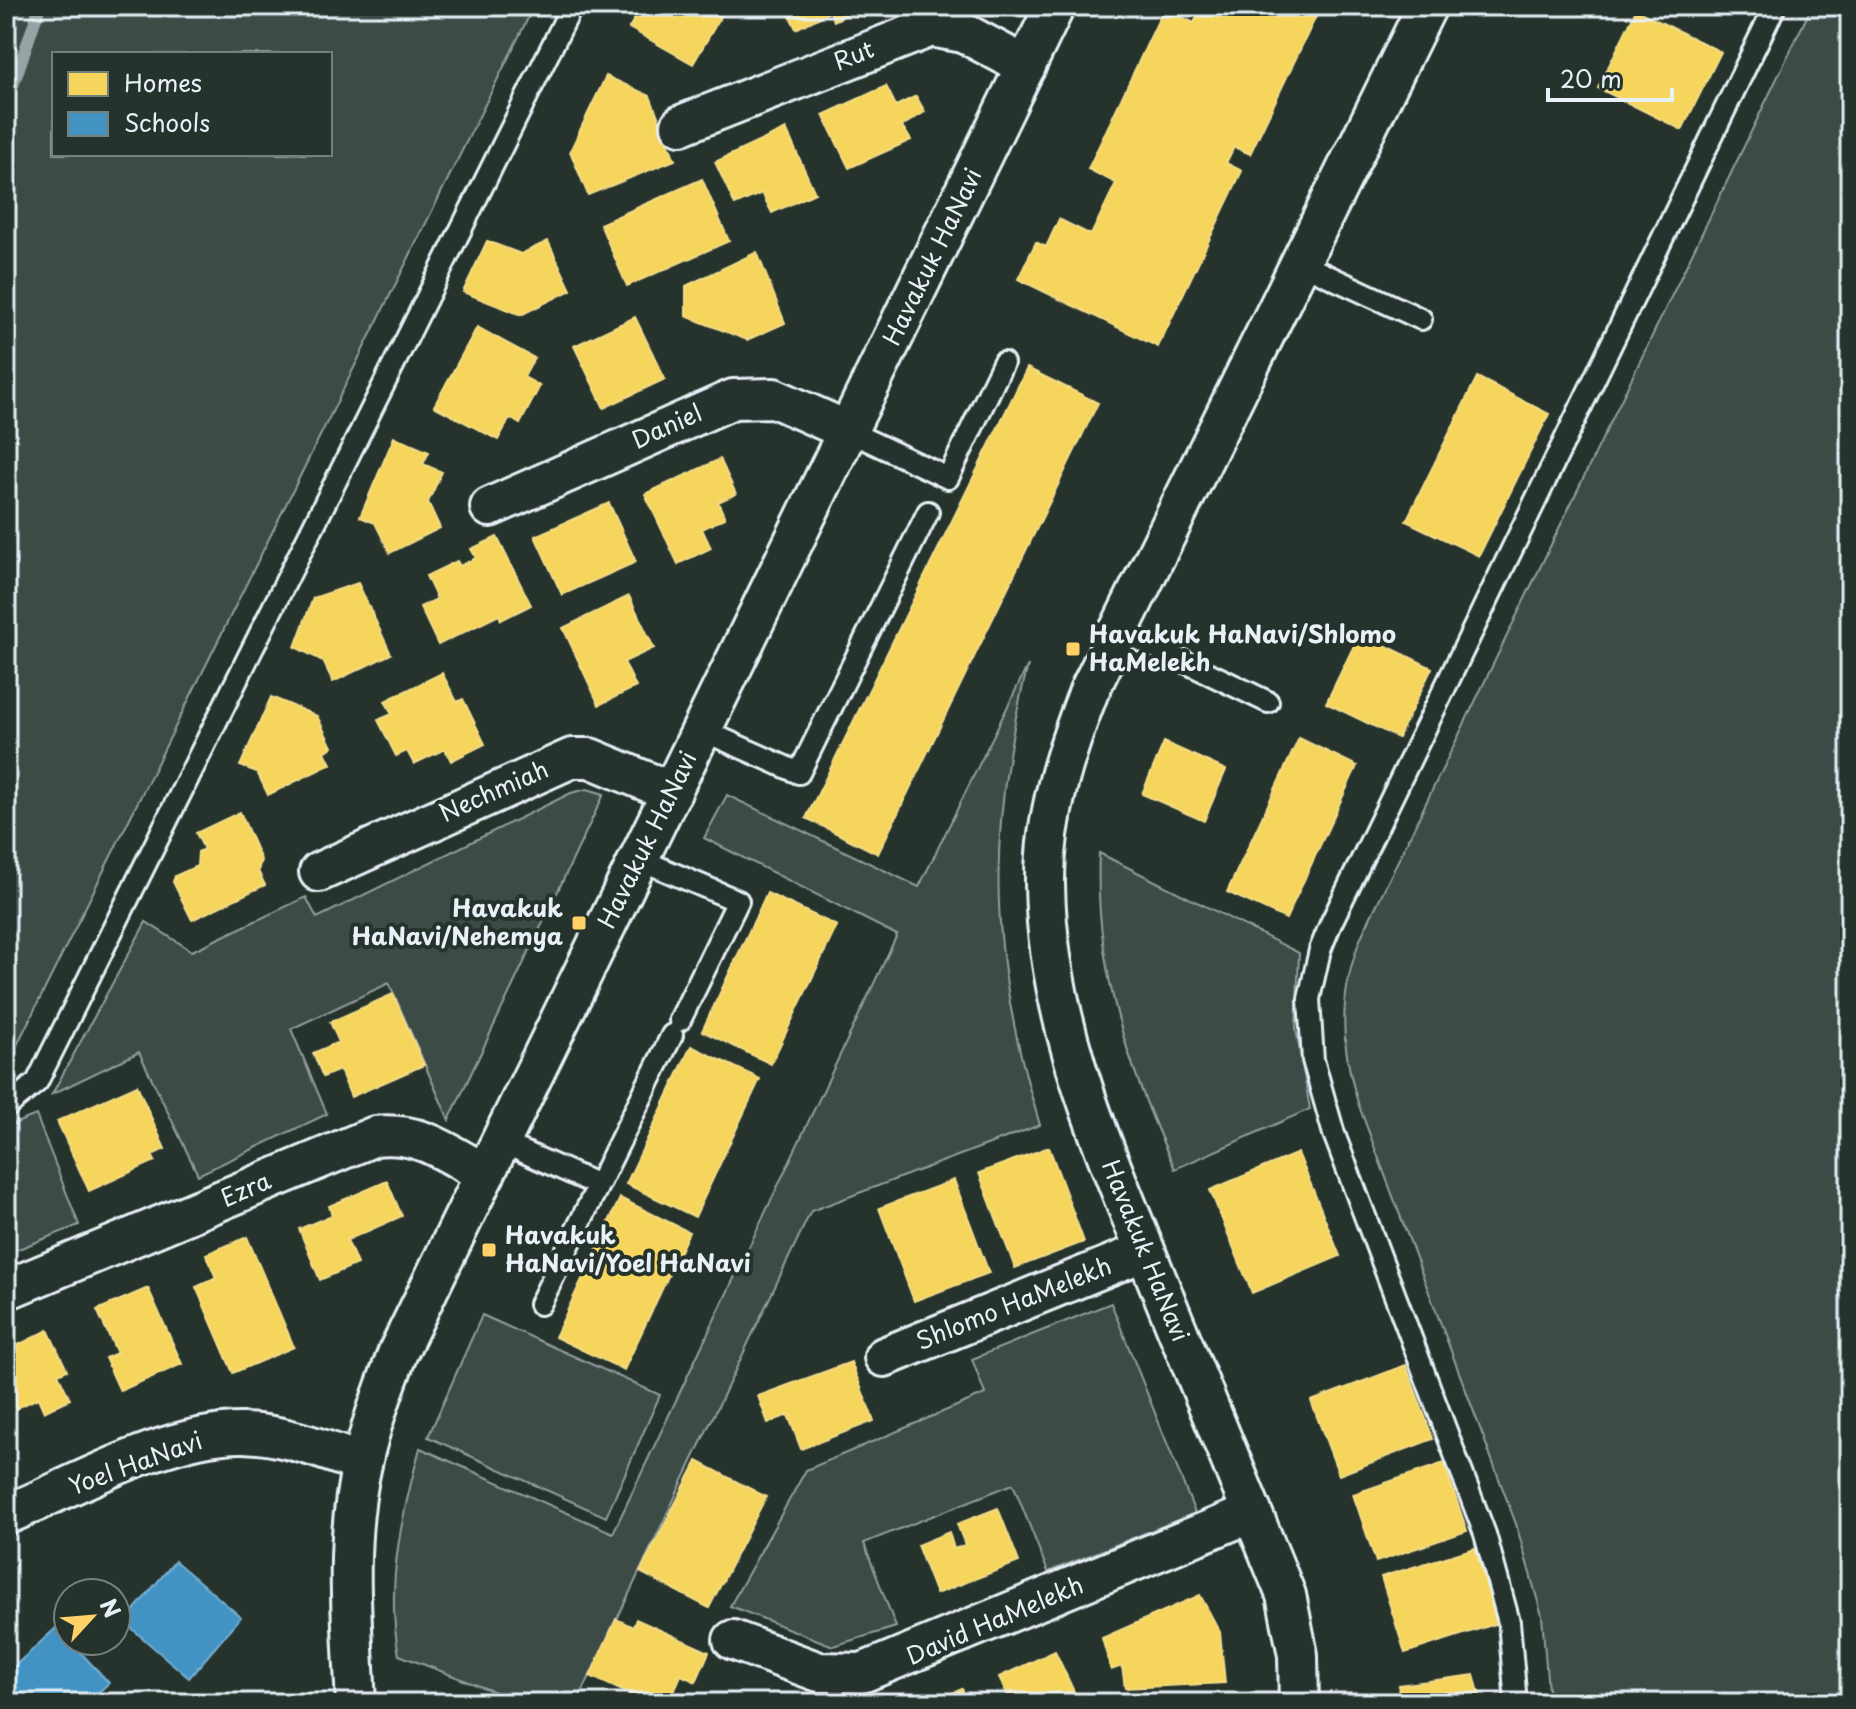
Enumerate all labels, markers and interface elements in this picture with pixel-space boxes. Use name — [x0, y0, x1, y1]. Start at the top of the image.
street label: Rut — [828, 30, 879, 78]
legend — [52, 52, 332, 156]
scale bar — [1548, 52, 1672, 102]
text: 20 m — [1560, 60, 1622, 96]
text: Homes — [124, 64, 202, 100]
text: Schools — [124, 104, 210, 140]
street label: Havakuk HaNavi — [873, 161, 990, 351]
street label: Daniel — [625, 394, 707, 457]
place label: Havakuk HaNavi/Shlomo HaMelekh — [1089, 615, 1396, 679]
marker: Havakuk HaNavi/Shlomo HaMelekh — [1064, 640, 1082, 658]
street label: Havakuk HaNavi — [588, 744, 705, 934]
street label: Nechmiah — [433, 750, 554, 830]
place label: Havakuk HaNavi/Nehemya — [351, 889, 564, 953]
marker: Havakuk HaNavi/Nehemya — [570, 914, 588, 932]
street label: Havakuk HaNavi — [1094, 1154, 1200, 1347]
street label: Ezra — [214, 1161, 276, 1215]
place label: Havakuk HaNavi/Yoel HaNavi — [505, 1216, 751, 1280]
marker: Havakuk HaNavi/Yoel HaNavi — [480, 1241, 498, 1259]
street label: Shlomo HaMelekh — [910, 1246, 1116, 1358]
street label: Yoel HaNavi — [64, 1421, 207, 1503]
street label: David HaMelekh — [900, 1566, 1088, 1673]
north arrow — [52, 1577, 132, 1657]
text: N — [93, 1593, 130, 1623]

